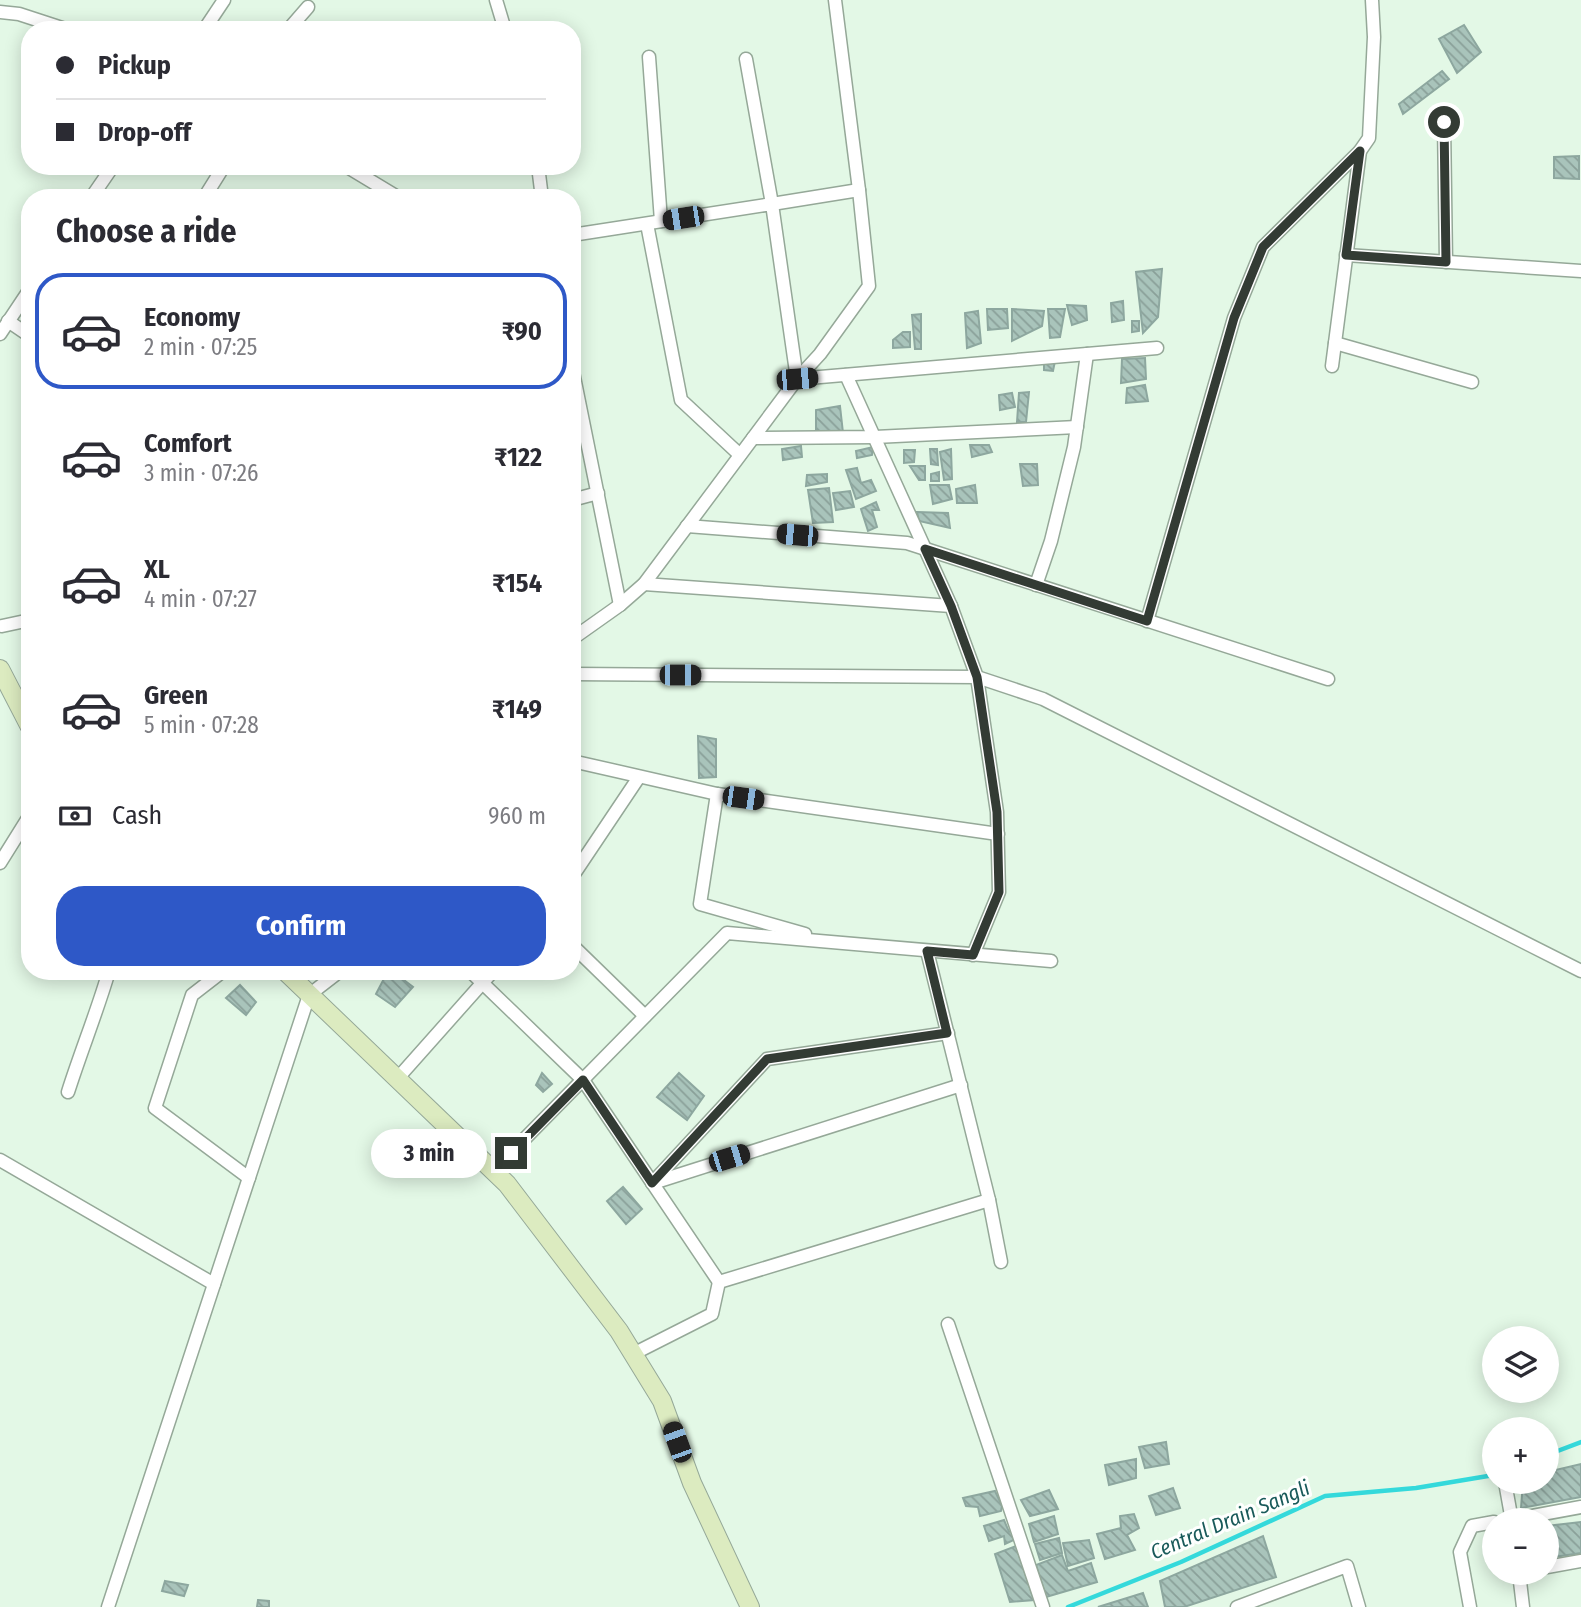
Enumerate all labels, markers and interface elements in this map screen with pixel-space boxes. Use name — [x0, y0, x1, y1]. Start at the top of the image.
text: Pickup — [98, 50, 171, 81]
route start — [1428, 106, 1460, 138]
text: Drop-off — [98, 117, 191, 148]
car — [661, 204, 706, 232]
text: Choose a ride — [56, 212, 237, 250]
icon: car — [60, 300, 123, 363]
text: Economy — [144, 302, 240, 333]
text: ₹90 — [502, 316, 542, 347]
text: 2 min · 07:25 — [144, 333, 257, 361]
car — [776, 367, 819, 391]
icon: car — [60, 426, 123, 489]
text: Comfort — [144, 428, 232, 459]
text: ₹122 — [494, 442, 542, 473]
text: 3 min · 07:26 — [144, 459, 258, 487]
car — [776, 523, 819, 547]
icon: car — [60, 552, 123, 615]
text: XL — [144, 554, 170, 585]
text: ₹154 — [492, 568, 542, 599]
text: 4 min · 07:27 — [144, 585, 257, 613]
car — [660, 665, 702, 686]
icon: car — [60, 678, 123, 741]
text: Green — [144, 680, 208, 711]
text: ₹149 — [492, 694, 542, 725]
text: 5 min · 07:28 — [144, 711, 259, 739]
car — [721, 785, 766, 811]
icon: cash — [56, 797, 94, 835]
text: Cash — [112, 800, 162, 831]
text: 960 m — [488, 802, 546, 830]
button: Confirm — [56, 886, 546, 966]
callout: 3 min — [371, 1128, 486, 1178]
route end — [495, 1137, 527, 1169]
text: 3 min — [403, 1139, 455, 1167]
car — [706, 1142, 753, 1174]
map controls — [1482, 1326, 1559, 1585]
button: layers — [1482, 1326, 1559, 1403]
button: + — [1482, 1417, 1559, 1494]
car — [660, 1419, 695, 1465]
water label: Central Drain Sangli — [1146, 1474, 1314, 1565]
button: − — [1482, 1508, 1559, 1585]

